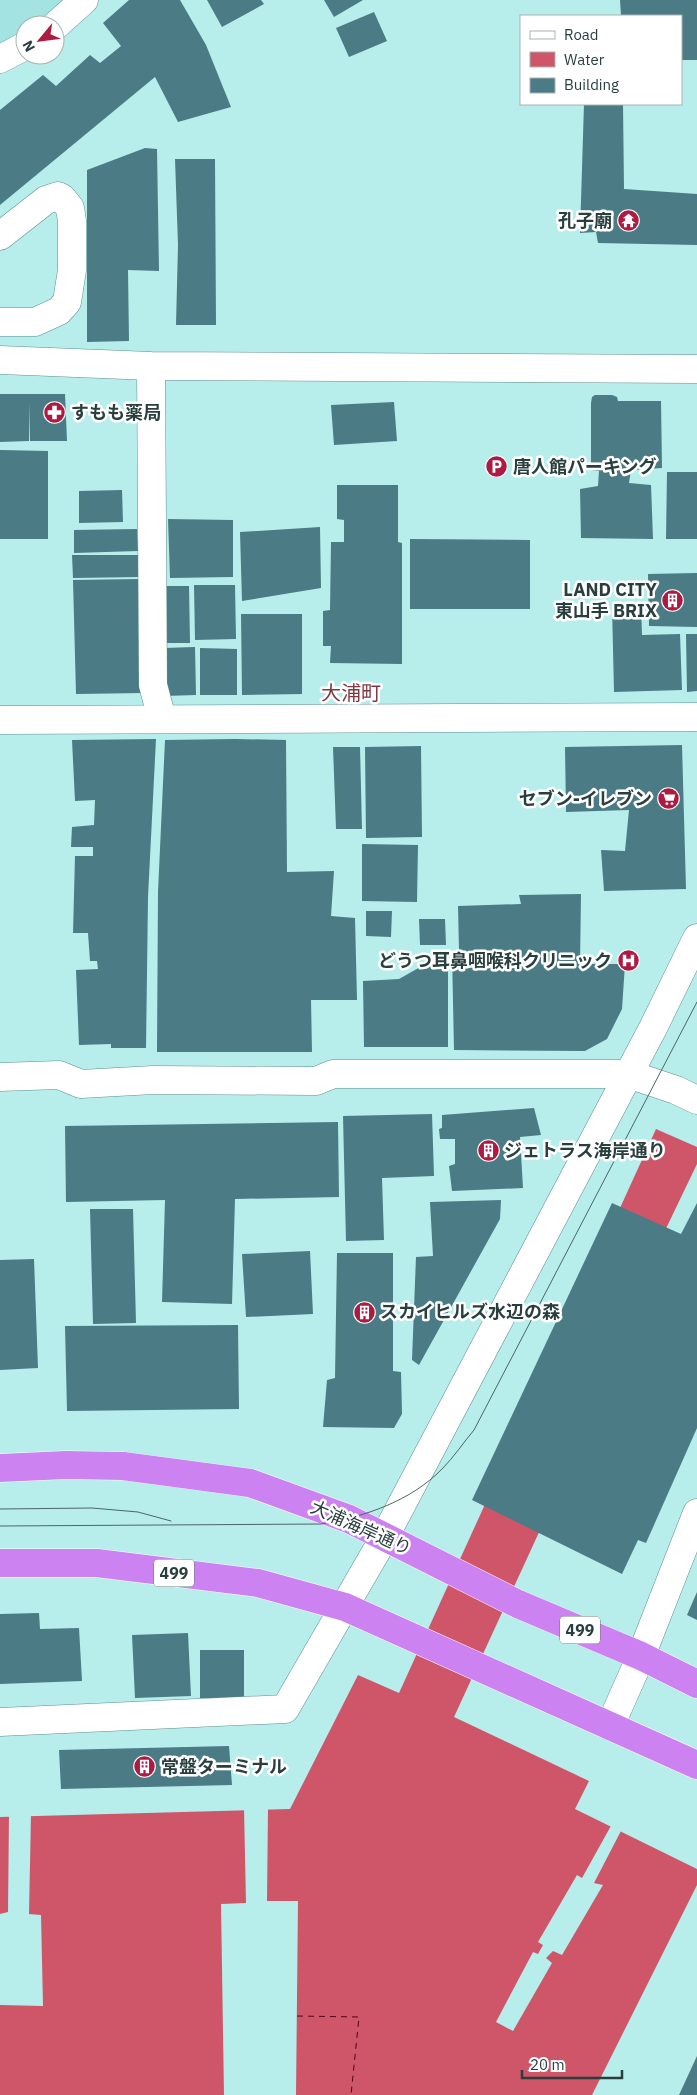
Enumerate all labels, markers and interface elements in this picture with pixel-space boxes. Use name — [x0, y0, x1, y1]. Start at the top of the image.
north arrow — [15, 15, 65, 65]
legend — [520, 15, 682, 105]
text: Road — [564, 25, 599, 44]
text: N — [18, 38, 39, 55]
text: Water — [564, 50, 605, 69]
text: Building — [564, 75, 619, 94]
place label: 孔子廟 — [558, 209, 612, 232]
temple icon: 孔子廟 — [616, 209, 640, 233]
pharmacy icon: すもも薬局 — [43, 401, 67, 425]
place label: すもも薬局 — [71, 401, 161, 424]
parking icon: 唐人館パーキング — [485, 455, 509, 479]
place label: 唐人館パーキング — [513, 455, 656, 478]
place label: LAND CITY 東山手 BRIX — [555, 578, 657, 622]
building icon: LAND CITY 東山手 BRIX — [661, 588, 685, 612]
district label: 大浦町 — [321, 679, 381, 706]
place label: セブン-イレブン — [519, 787, 652, 810]
supermarket icon: セブン-イレブン — [656, 787, 680, 811]
place label: どうつ耳鼻咽喉科クリニック — [378, 949, 612, 972]
hospital icon: どうつ耳鼻咽喉科クリニック — [616, 949, 640, 973]
building icon: ジェトラス海岸通り — [476, 1139, 500, 1163]
place label: ジェトラス海岸通り — [504, 1139, 666, 1162]
building icon: スカイヒルズ水辺の森 — [352, 1300, 376, 1324]
place label: スカイヒルズ水辺の森 — [380, 1300, 560, 1323]
street label: 大浦海岸通り — [307, 1495, 415, 1560]
road number: 499 — [154, 1560, 194, 1586]
road number: 499 — [560, 1616, 600, 1644]
building icon: 常盤ターミナル — [133, 1755, 157, 1779]
place label: 常盤ターミナル — [161, 1755, 287, 1778]
scale bar — [522, 2048, 622, 2080]
text: 20 m — [530, 2055, 565, 2074]

